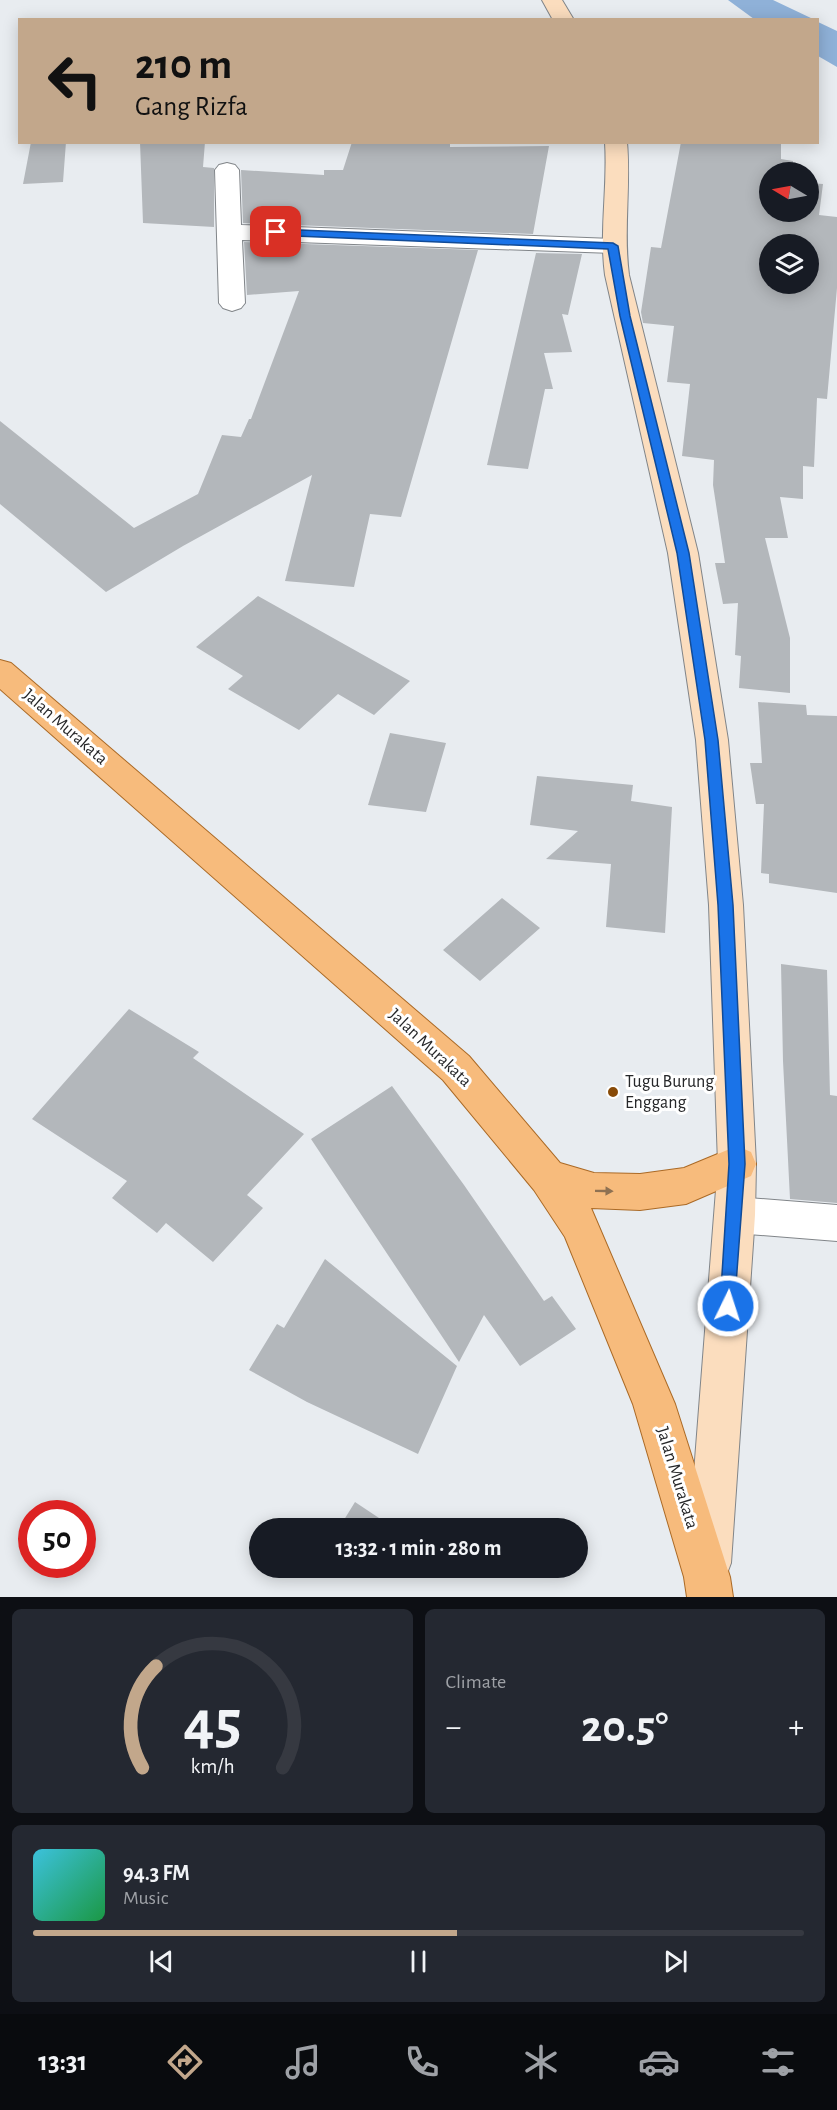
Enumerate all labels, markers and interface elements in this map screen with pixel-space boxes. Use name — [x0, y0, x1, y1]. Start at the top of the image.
icon: left — [36, 42, 114, 120]
text: 210 m — [135, 44, 232, 86]
text: Gang Rizfa — [135, 93, 248, 120]
north arrow — [759, 162, 819, 222]
map controls — [759, 162, 819, 294]
pin — [250, 206, 301, 257]
icon: arrive — [259, 215, 292, 248]
button: layers — [759, 234, 819, 294]
street label: Jalan Murakata — [19, 686, 111, 768]
street label: Jalan Murakata — [385, 1005, 475, 1091]
place label: Tugu Burung Enggang — [625, 1073, 714, 1112]
marker: Tugu Burung Enggang — [606, 1085, 620, 1099]
one-way arrow — [595, 1186, 614, 1196]
position arrow — [696, 1274, 760, 1338]
street label: Jalan Murakata — [653, 1425, 701, 1531]
speed limit sign: 50 — [18, 1500, 96, 1578]
text: 13:32 · 1 min · 280 m — [336, 1537, 501, 1559]
text: Climate — [446, 1672, 506, 1692]
text: 45 — [183, 1692, 241, 1754]
text: 20.5° — [581, 1705, 669, 1750]
text: − — [446, 1711, 461, 1744]
text: + — [788, 1711, 804, 1744]
text: km/h — [190, 1756, 234, 1777]
text: 94.3 FM — [123, 1862, 190, 1884]
text: Music — [123, 1888, 169, 1908]
icon: previous — [145, 1945, 178, 1978]
icon: pause — [402, 1945, 435, 1978]
icon: next — [659, 1945, 692, 1978]
icon: directions — [164, 2041, 206, 2083]
icon: music — [282, 2041, 324, 2083]
icon: phone — [401, 2041, 443, 2083]
icon: climate — [520, 2041, 562, 2083]
icon: car — [638, 2041, 680, 2083]
icon: filters — [757, 2041, 799, 2083]
text: 13:31 — [38, 2048, 87, 2075]

